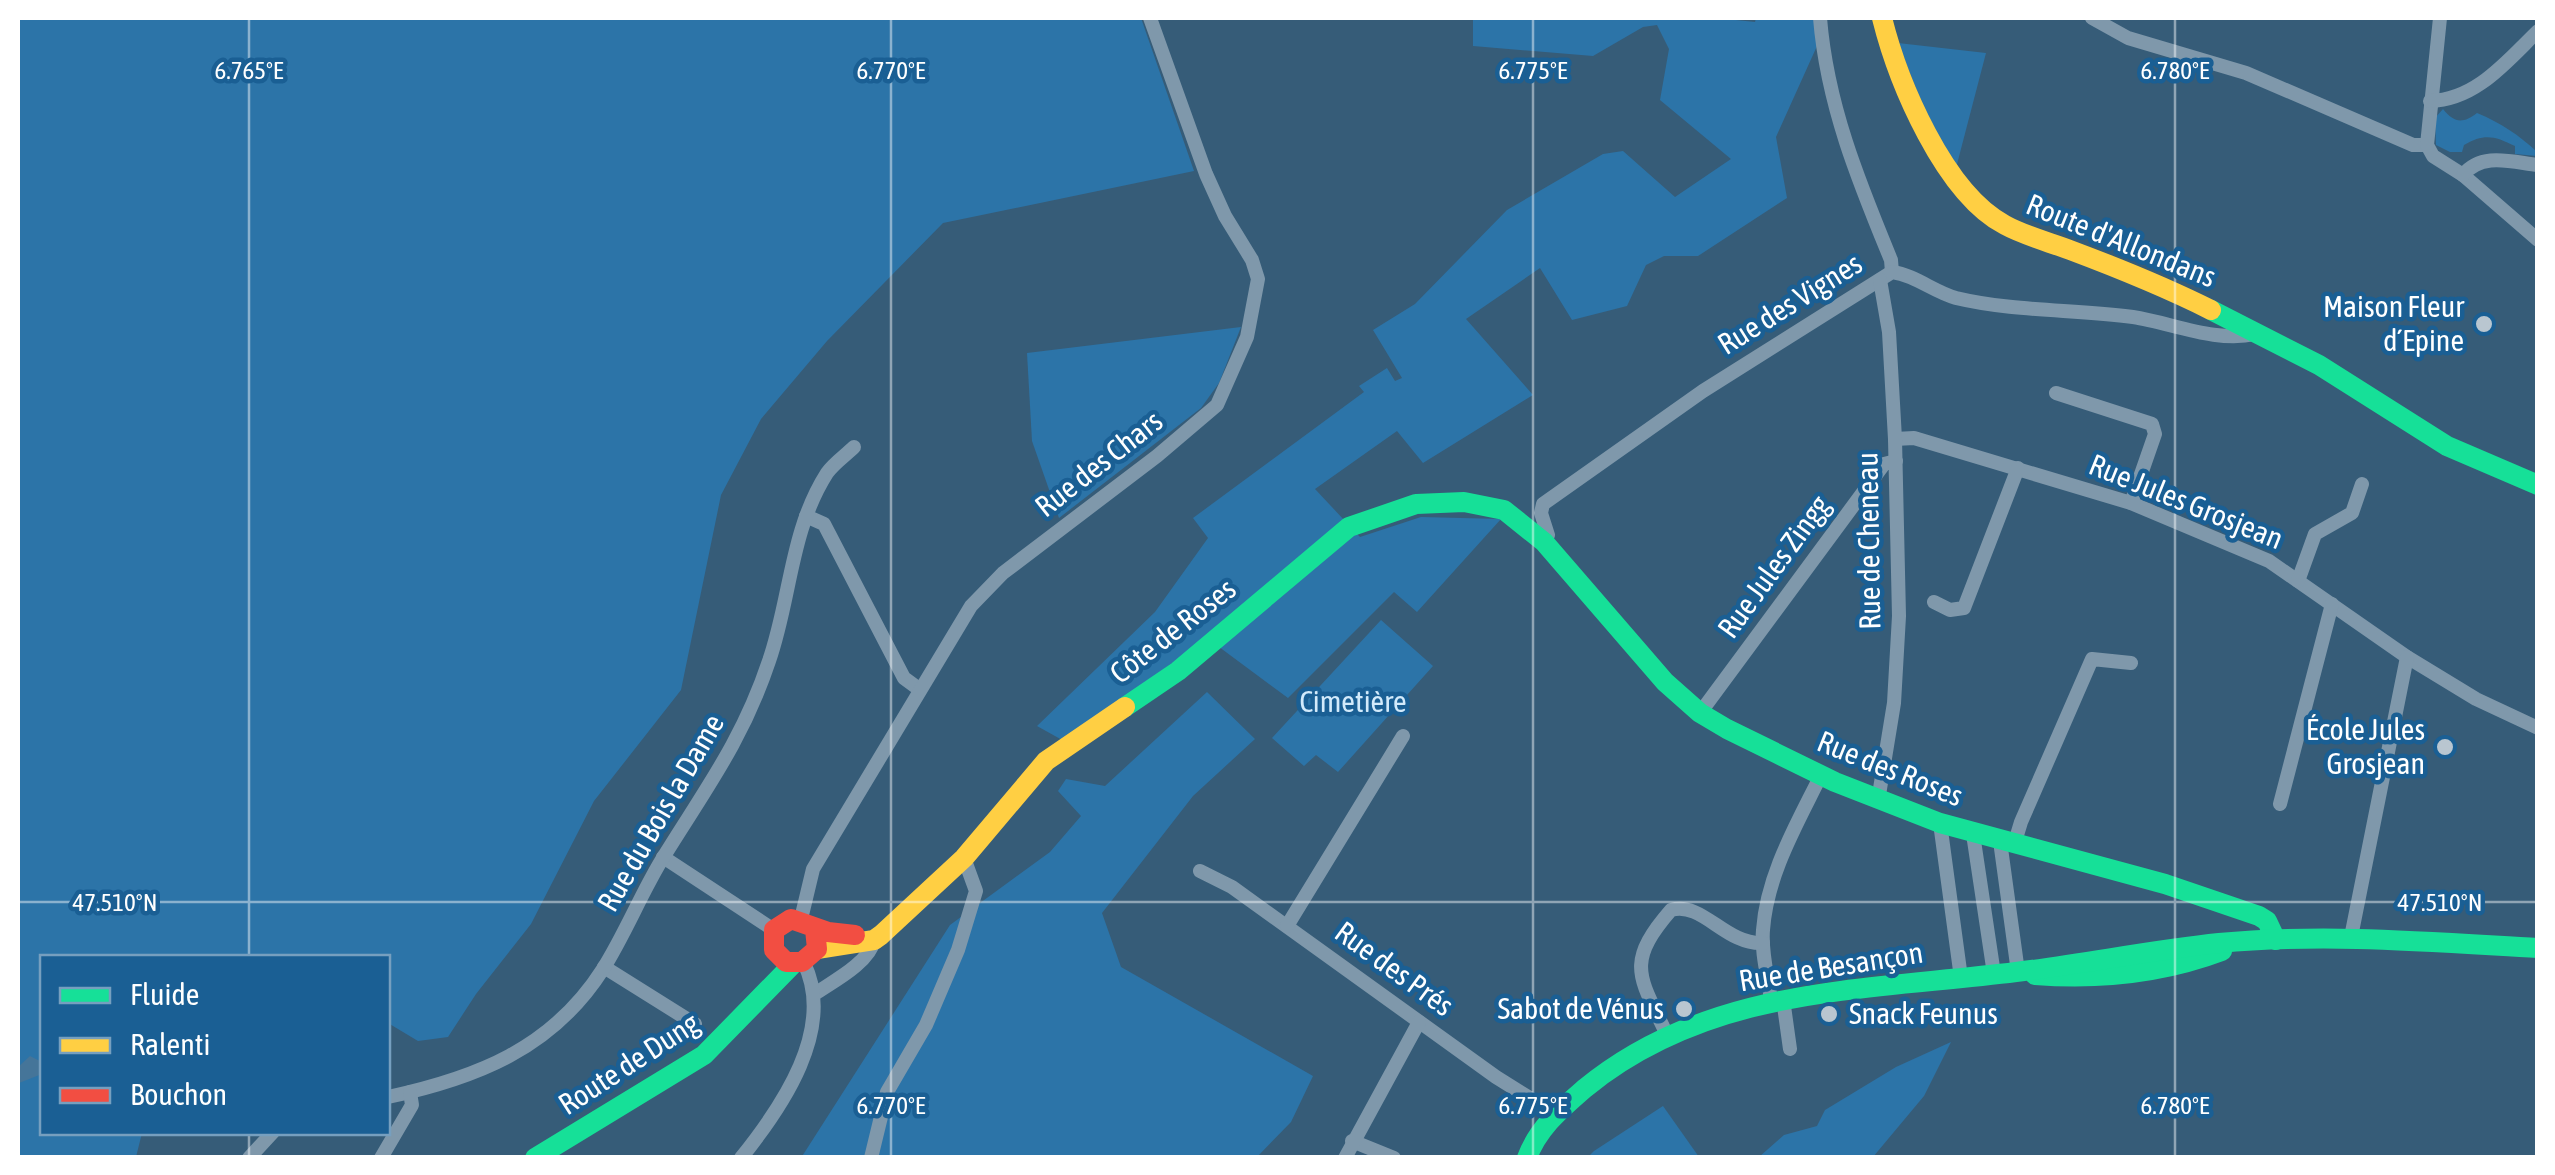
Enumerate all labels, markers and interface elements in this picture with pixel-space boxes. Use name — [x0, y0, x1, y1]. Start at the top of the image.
text: 6.765°E — [214, 56, 284, 84]
text: 6.770°E — [856, 56, 926, 84]
text: 6.775°E — [1498, 56, 1568, 84]
text: 6.780°E — [2140, 56, 2210, 84]
street label: Route d'Allondans — [2022, 187, 2221, 293]
street label: Rue des Vignes — [1711, 246, 1868, 361]
place label: Maison Fleur d´Epine — [2323, 289, 2465, 357]
marker: Maison Fleur d´Epine — [2473, 313, 2495, 335]
street label: Rue des Chars — [1028, 403, 1168, 523]
street label: Rue Jules Grosjean — [2085, 447, 2288, 555]
street label: Rue de Cheneau — [1849, 452, 1887, 630]
street label: Rue Jules Zingg — [1710, 489, 1836, 644]
street label: Côte de Roses — [1103, 571, 1242, 690]
park label: Cimetière — [1299, 684, 1407, 718]
street label: Rue du Bois la Dame — [590, 708, 730, 917]
place label: École Jules Grosjean — [2306, 712, 2425, 780]
street label: Rue des Roses — [1813, 724, 1968, 813]
marker: École Jules Grosjean — [2434, 736, 2456, 758]
text: 47.510°N — [73, 888, 157, 916]
text: 47.510°N — [2398, 888, 2482, 916]
street label: Rue des Prés — [1329, 914, 1460, 1022]
street label: Rue de Besançon — [1736, 935, 1925, 997]
legend — [40, 955, 390, 1135]
text: Fluide — [130, 977, 199, 1011]
place label: Sabot de Vénus — [1497, 991, 1664, 1025]
place label: Snack Feunus — [1849, 996, 1998, 1030]
marker: Sabot de Vénus — [1673, 998, 1695, 1020]
marker: Snack Feunus — [1818, 1003, 1840, 1025]
street label: Route de Dung — [552, 1005, 705, 1121]
text: Ralenti — [130, 1027, 210, 1061]
text: Bouchon — [130, 1077, 227, 1111]
text: 6.770°E — [856, 1091, 926, 1119]
text: 6.775°E — [1498, 1091, 1568, 1119]
text: 6.780°E — [2140, 1091, 2210, 1119]

